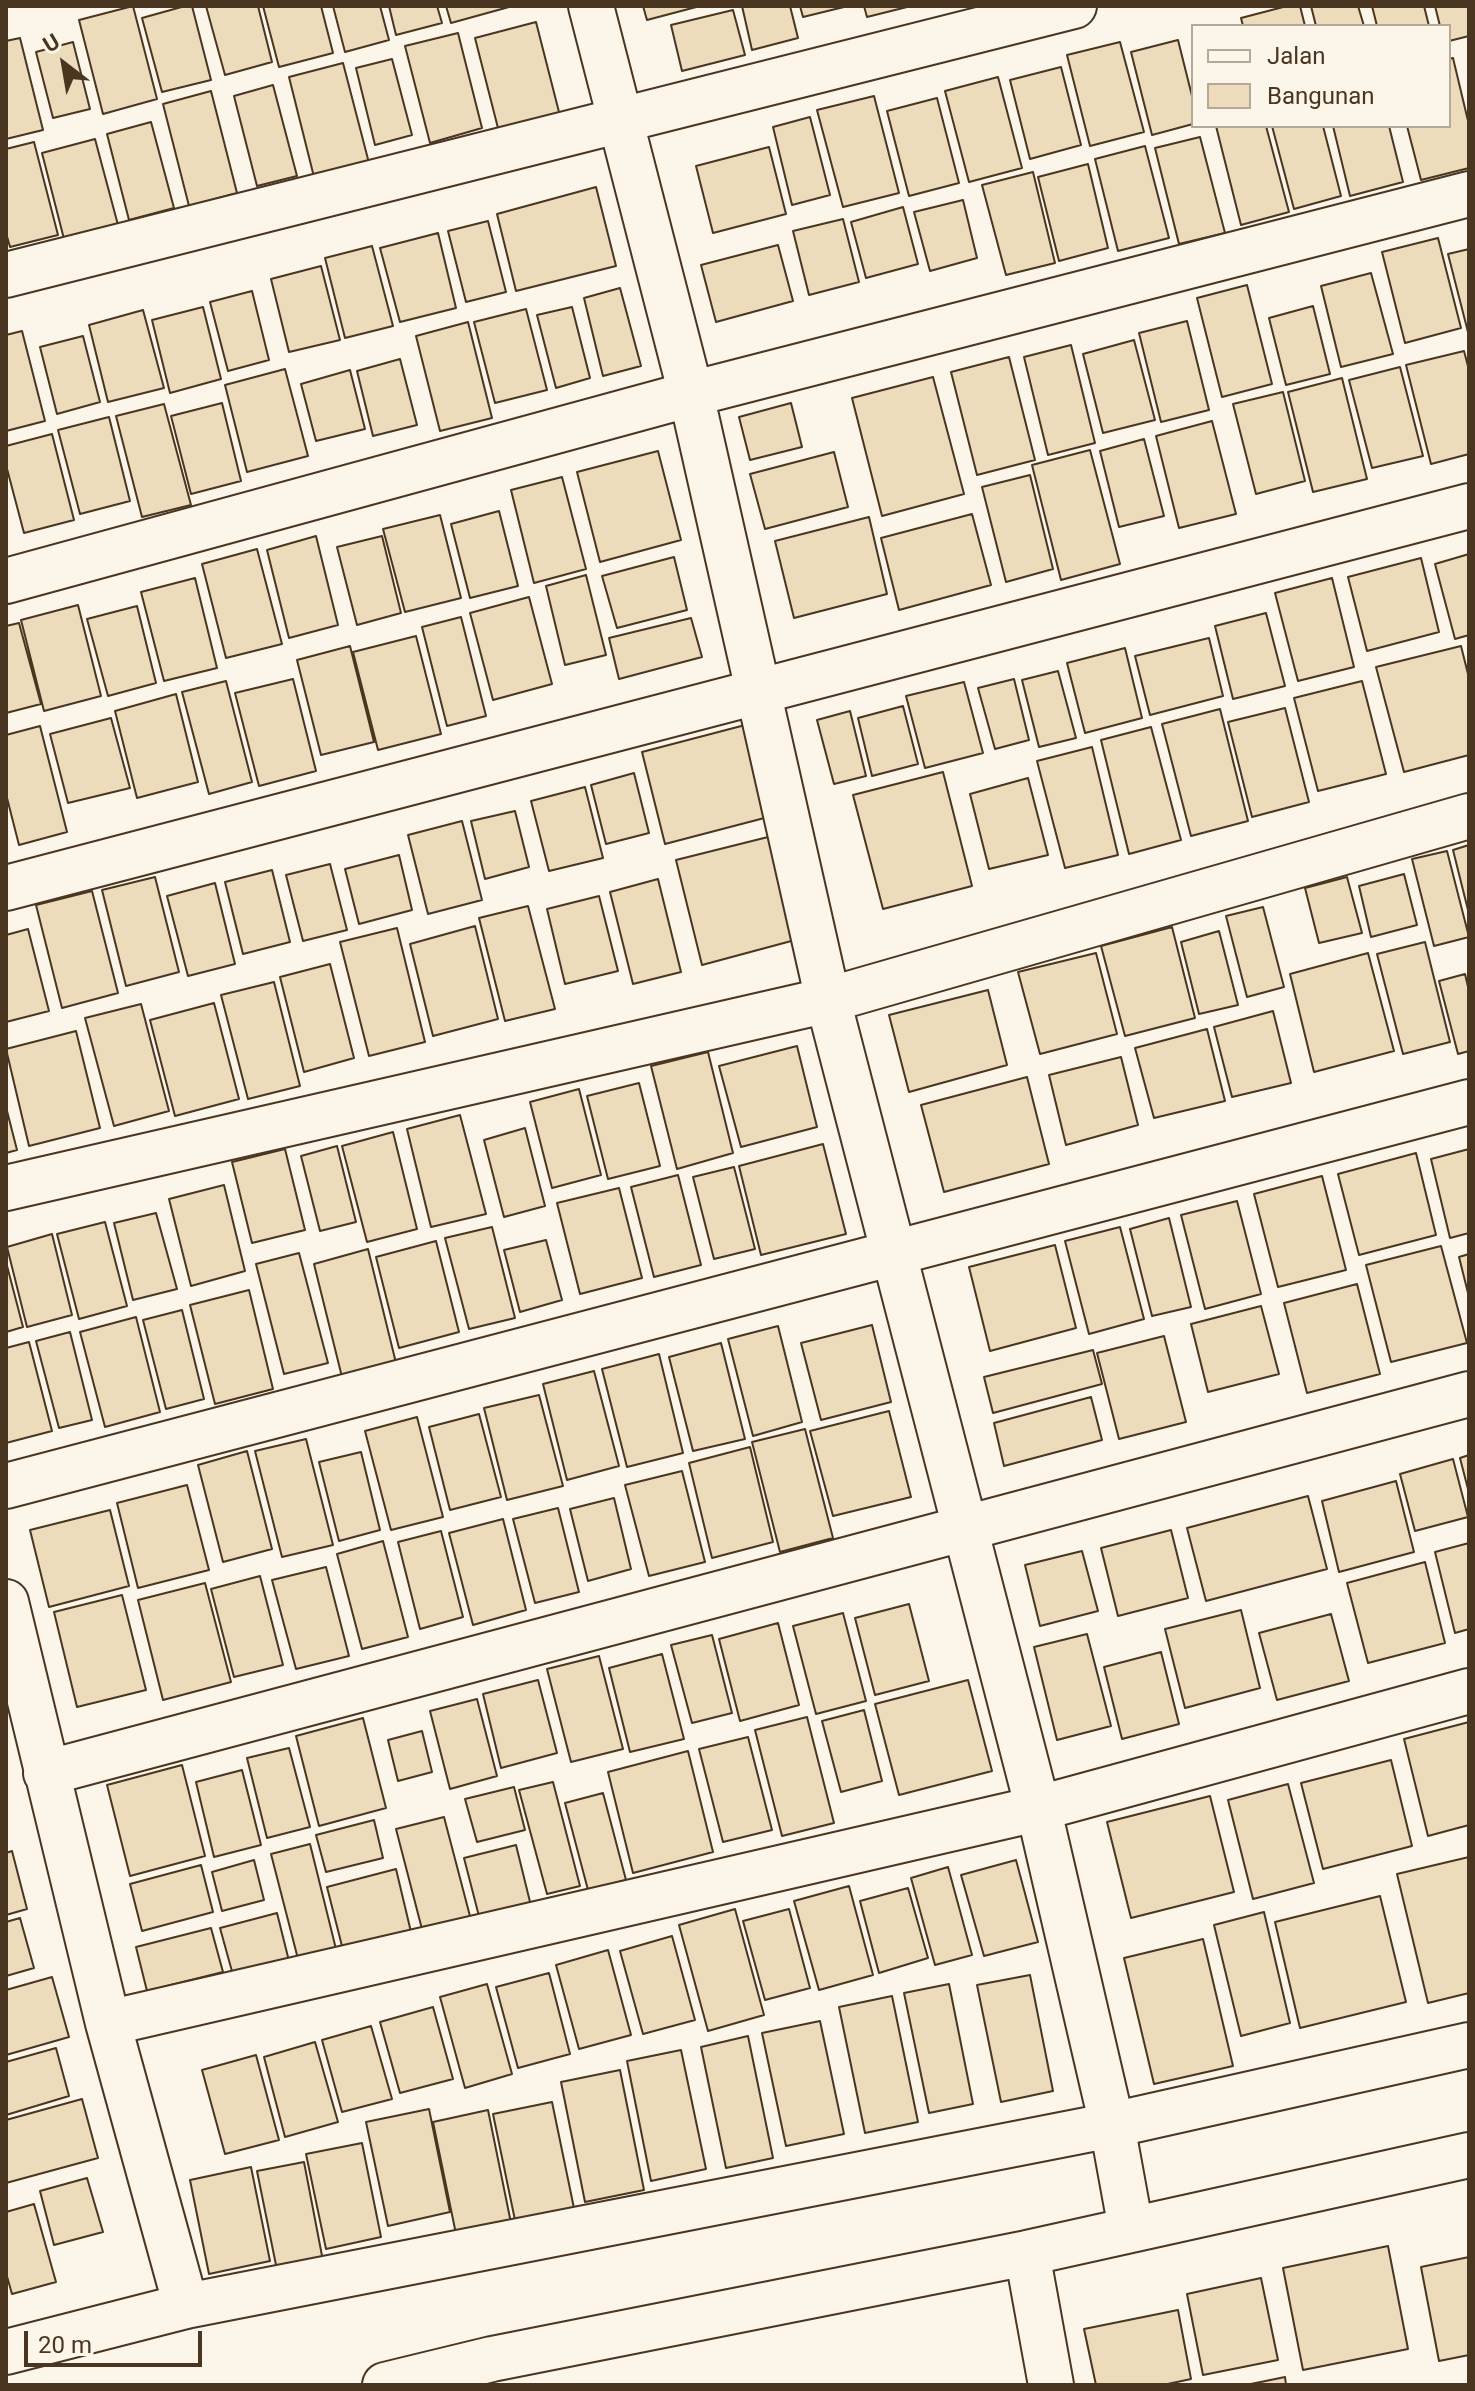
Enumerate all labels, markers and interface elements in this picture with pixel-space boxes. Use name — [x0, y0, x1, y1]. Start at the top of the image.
north arrow — [24, 24, 104, 104]
legend — [1191, 24, 1451, 128]
text: U — [39, 29, 64, 57]
text: Jalan — [1267, 42, 1325, 70]
text: Bangunan — [1267, 82, 1375, 110]
scale bar — [28, 2315, 206, 2365]
text: 20 m — [38, 2331, 92, 2359]

